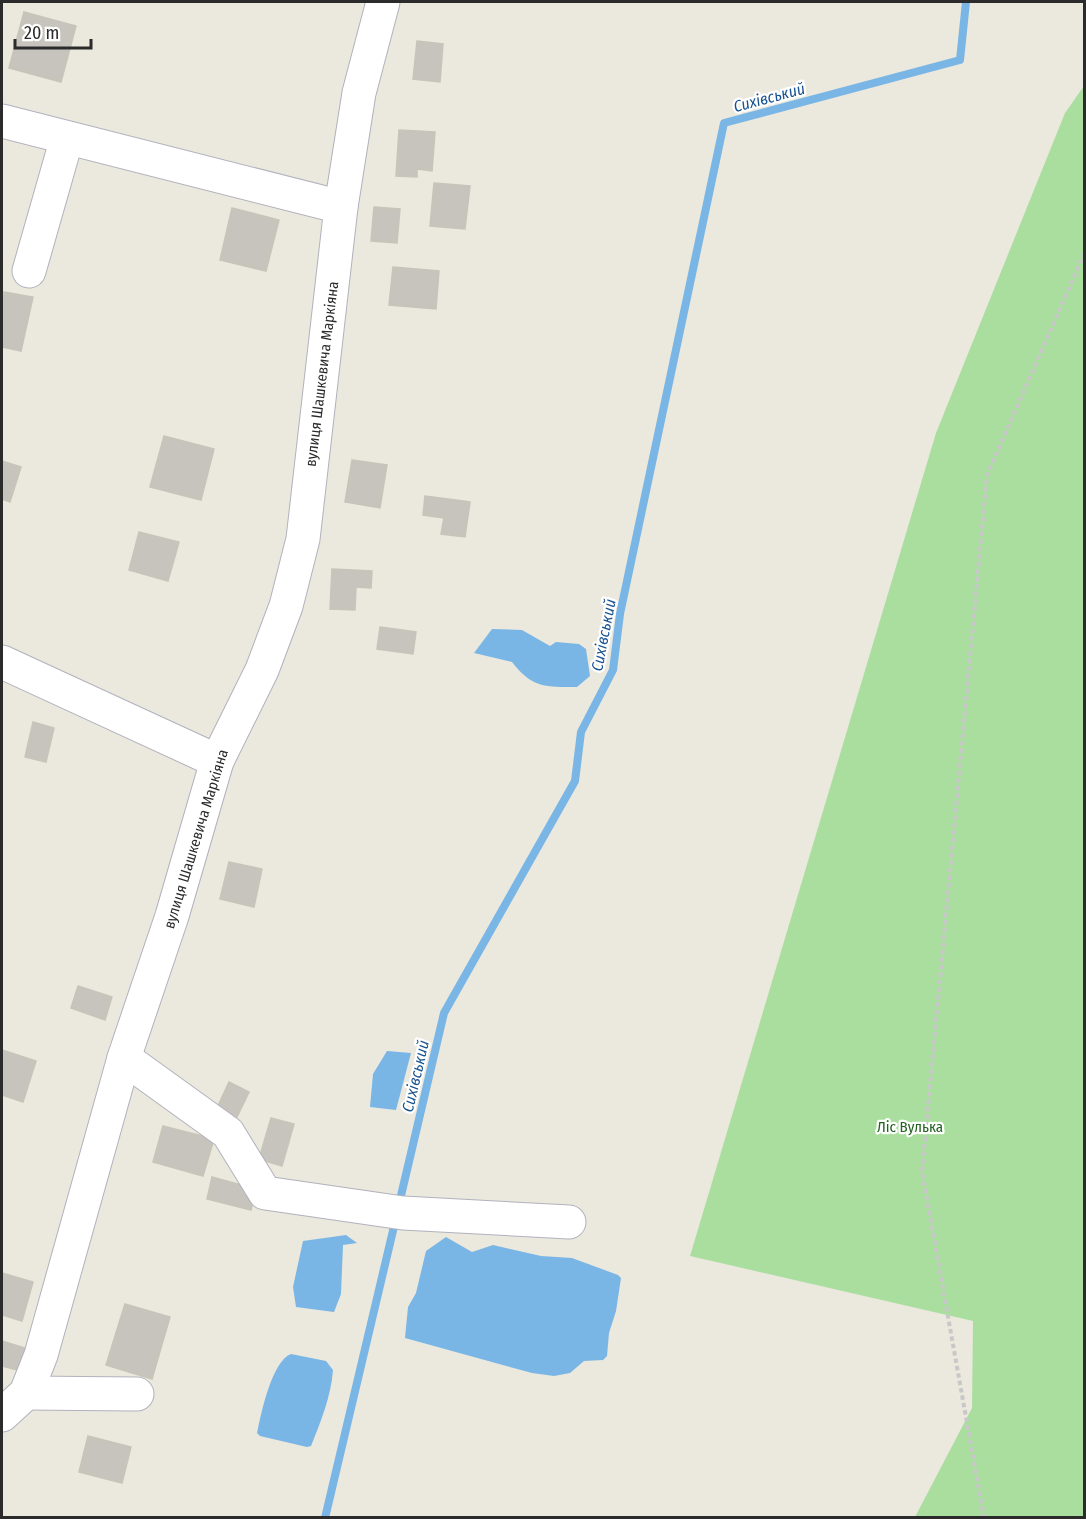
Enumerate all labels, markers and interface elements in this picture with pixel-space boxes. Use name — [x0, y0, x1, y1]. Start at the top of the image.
scale bar — [15, 12, 92, 50]
text: 20 m — [24, 22, 59, 44]
water label: Сихівський — [731, 79, 807, 116]
street label: вулиця Шашкевича Маркіяна — [302, 280, 342, 468]
water label: Сихівський — [587, 597, 620, 673]
street label: вулиця Шашкевича Маркіяна — [160, 747, 232, 931]
water label: Сихівський — [398, 1038, 433, 1114]
park label: Ліс Вулька — [877, 1118, 943, 1136]

